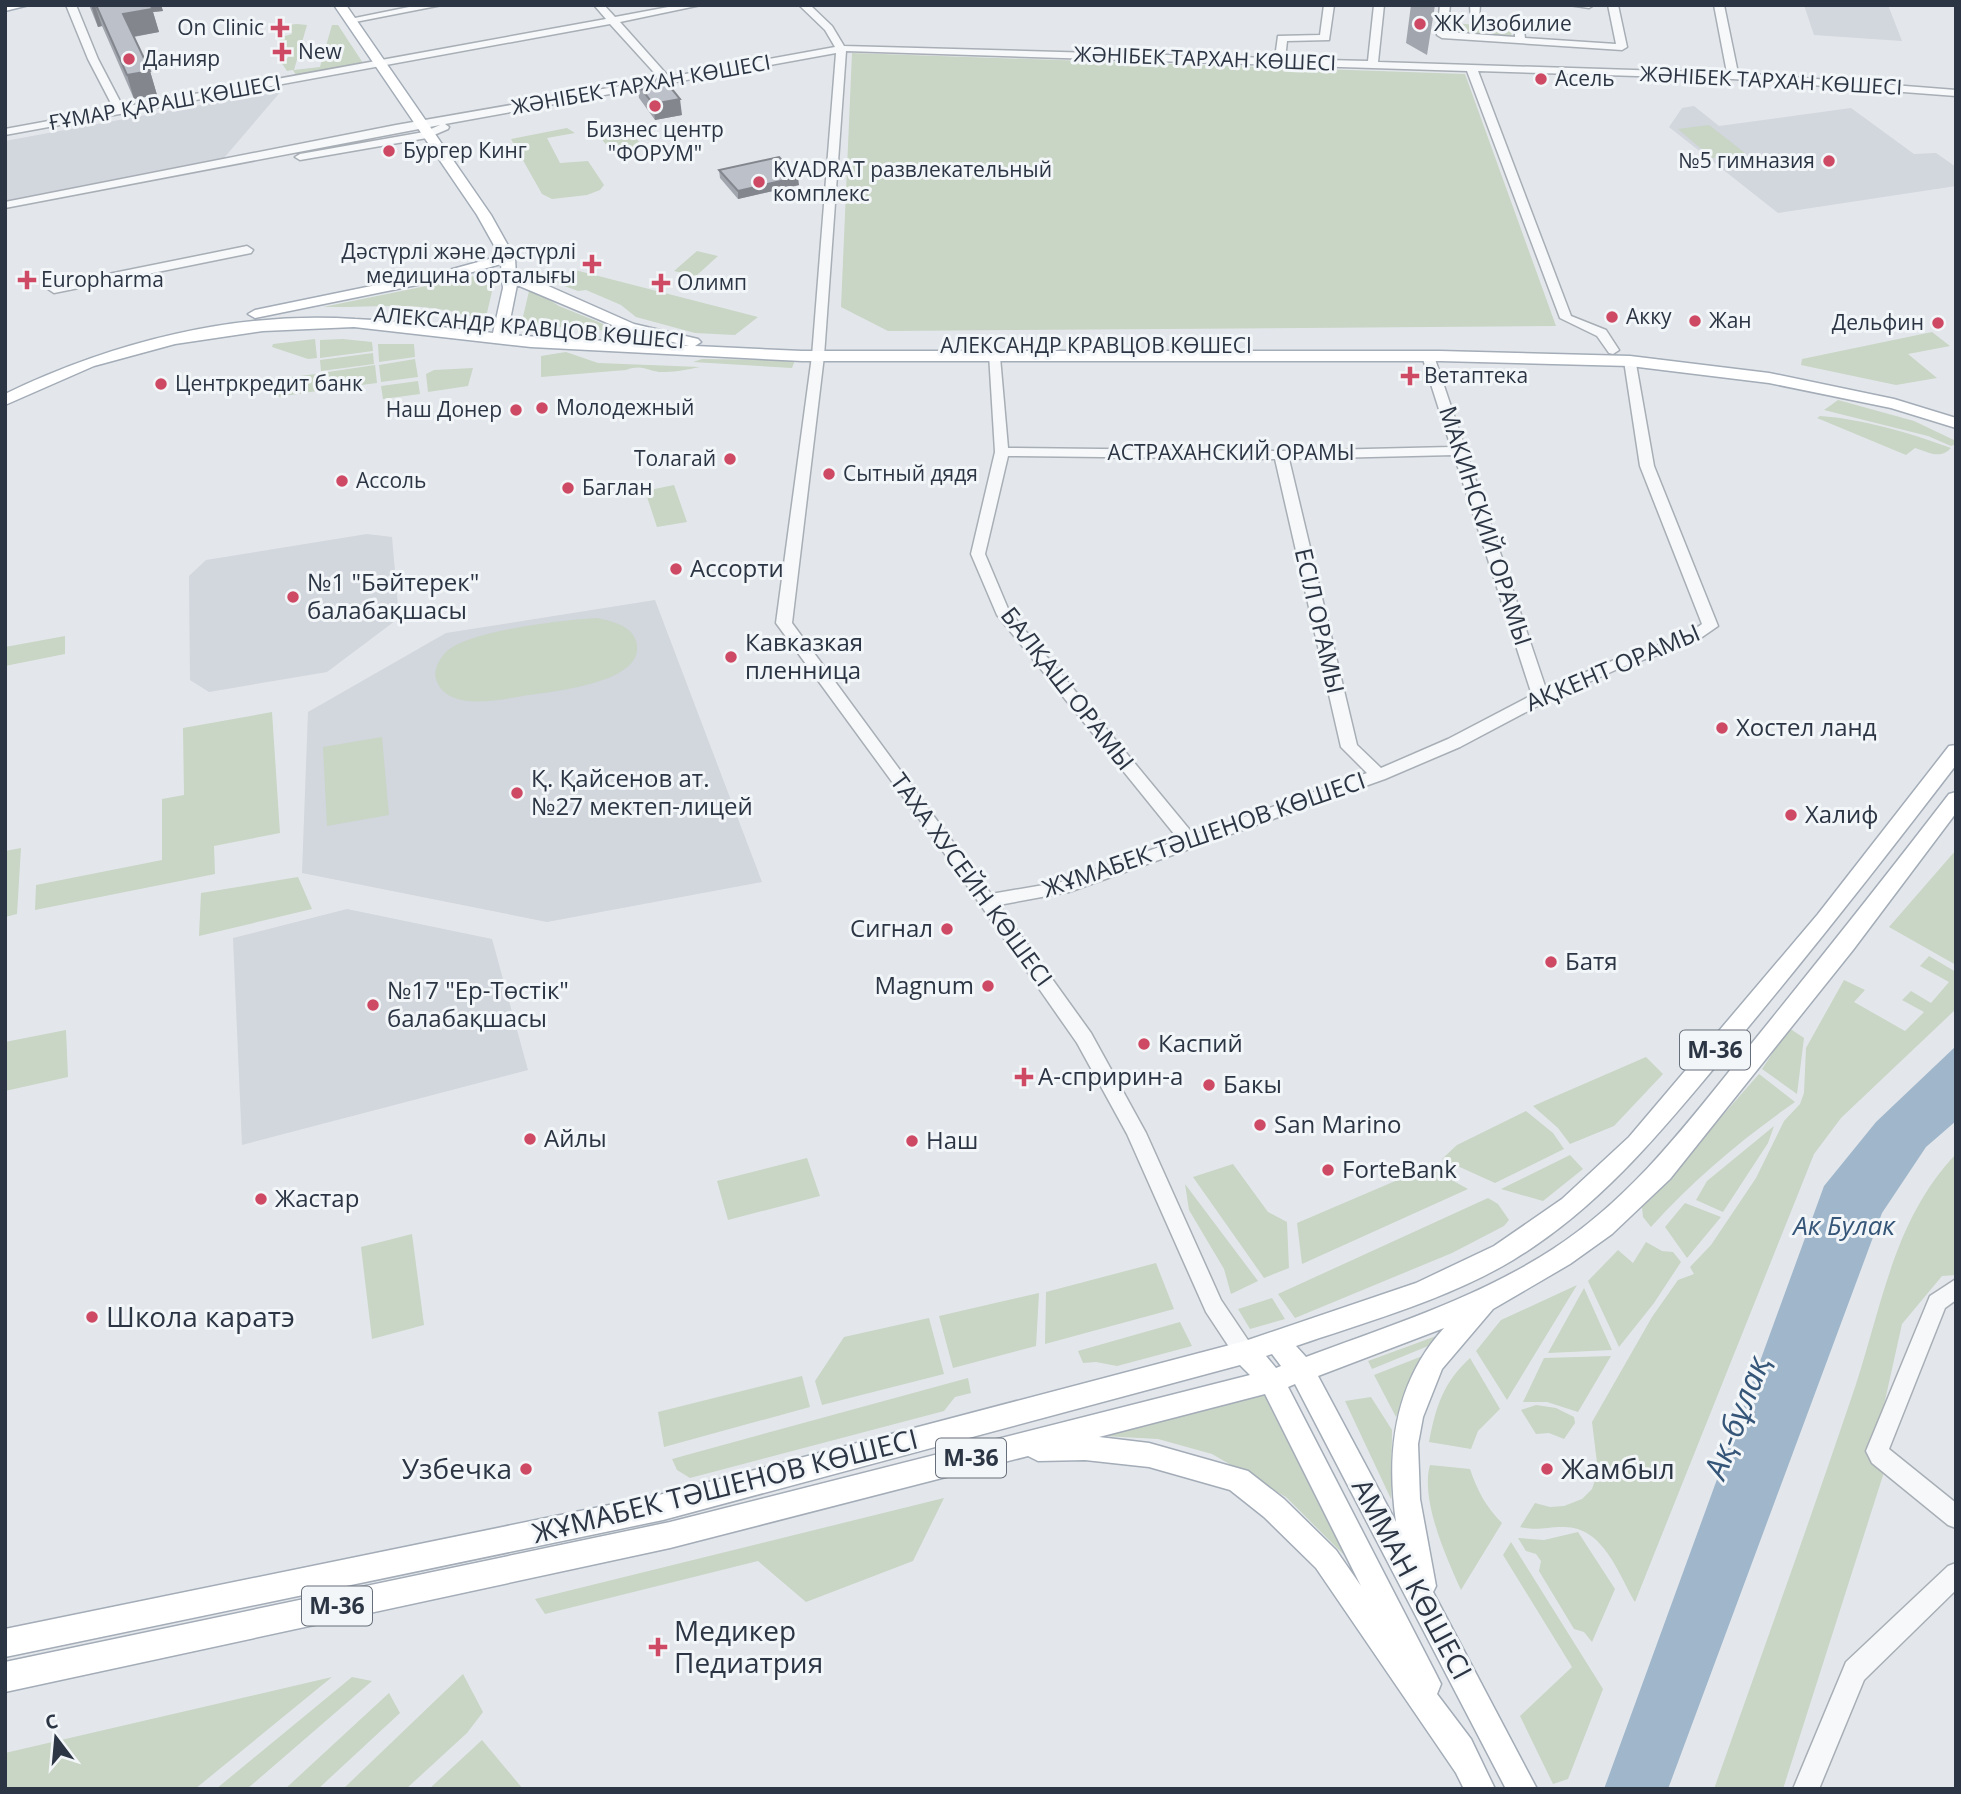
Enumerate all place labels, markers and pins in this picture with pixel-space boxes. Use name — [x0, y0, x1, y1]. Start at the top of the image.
place label: ЖК Изобилие — [1434, 9, 1572, 37]
place label: On Clinic — [177, 13, 264, 41]
marker: ЖК Изобилие — [1412, 16, 1428, 32]
marker: On Clinic — [270, 18, 290, 38]
place label: New — [298, 37, 343, 65]
marker: New — [272, 42, 292, 62]
place label: Данияр — [143, 44, 220, 72]
marker: Данияр — [121, 51, 137, 67]
place label: Асель — [1555, 64, 1615, 92]
marker: Асель — [1533, 71, 1549, 87]
marker: Бизнес центр "ФОРУМ" — [647, 98, 663, 114]
place label: Бизнес центр "ФОРУМ" — [586, 115, 724, 167]
place label: Бургер Кинг — [403, 136, 527, 164]
marker: Бургер Кинг — [381, 143, 397, 159]
place label: №5 гимназия — [1678, 146, 1815, 174]
marker: №5 гимназия — [1821, 153, 1837, 169]
place label: KVADRAT развлекательный комплекс — [773, 155, 1052, 207]
marker: KVADRAT развлекательный комплекс — [751, 174, 767, 190]
place label: Дәстүрлі және дәстүрлі медицина орталығы — [342, 237, 576, 289]
marker: Дәстүрлі және дәстүрлі медицина орталығы — [582, 254, 602, 274]
place label: Europharma — [41, 265, 164, 293]
place label: Олимп — [677, 268, 747, 296]
marker: Europharma — [19, 272, 35, 288]
marker: Олимп — [651, 273, 671, 293]
place label: Акку — [1626, 302, 1672, 330]
place label: Жан — [1709, 306, 1752, 334]
place label: Дельфин — [1832, 308, 1924, 336]
marker: Акку — [1604, 309, 1620, 325]
marker: Жан — [1687, 313, 1703, 329]
marker: Дельфин — [1930, 315, 1946, 331]
place label: Ветаптека — [1424, 361, 1528, 389]
marker: Ветаптека — [1402, 368, 1418, 384]
place label: Центркредит банк — [175, 369, 363, 397]
marker: Центркредит банк — [153, 376, 169, 392]
place label: Молодежный — [556, 393, 694, 421]
place label: Наш Донер — [386, 395, 502, 423]
marker: Молодежный — [534, 400, 550, 416]
marker: Наш Донер — [508, 402, 524, 418]
place label: Толагай — [634, 444, 716, 472]
marker: Толагай — [722, 451, 738, 467]
place label: Сытный дядя — [843, 459, 978, 487]
place label: Ассоль — [356, 466, 426, 494]
marker: Сытный дядя — [821, 466, 837, 482]
marker: Ассоль — [334, 473, 350, 489]
place label: Баглан — [582, 473, 653, 501]
marker: Баглан — [560, 480, 576, 496]
place label: Ассорти — [690, 551, 784, 584]
marker: Ассорти — [668, 561, 684, 577]
place label: №1 "Бәйтерек" балабақшасы — [307, 565, 479, 626]
marker: №1 "Бәйтерек" балабақшасы — [285, 589, 301, 605]
place label: Кавказкая пленница — [745, 625, 863, 686]
marker: Кавказкая пленница — [723, 649, 739, 665]
place label: Хостел ланд — [1736, 710, 1877, 743]
marker: Хостел ланд — [1714, 720, 1730, 736]
place label: Қ. Қайсенов ат. №27 мектеп-лицей — [531, 761, 753, 822]
marker: Қ. Қайсенов ат. №27 мектеп-лицей — [509, 785, 525, 801]
place label: Халиф — [1805, 797, 1878, 830]
marker: Халиф — [1783, 807, 1799, 823]
place label: Сигнал — [850, 911, 933, 944]
marker: Сигнал — [939, 921, 955, 937]
place label: Батя — [1565, 944, 1618, 977]
marker: Батя — [1543, 954, 1559, 970]
place label: Magnum — [874, 968, 974, 1001]
place label: №17 "Ер-Төстік" балабақшасы — [387, 973, 569, 1034]
marker: Magnum — [980, 978, 996, 994]
marker: №17 "Ер-Төстік" балабақшасы — [365, 997, 381, 1013]
place label: Каспий — [1158, 1026, 1243, 1059]
marker: Каспий — [1136, 1036, 1152, 1052]
place label: А-спририн-а — [1038, 1059, 1183, 1092]
place label: Бакы — [1223, 1067, 1282, 1100]
marker: А-спририн-а — [1016, 1069, 1032, 1085]
marker: Бакы — [1201, 1077, 1217, 1093]
place label: San Marino — [1274, 1107, 1401, 1140]
marker: San Marino — [1252, 1117, 1268, 1133]
place label: Айлы — [544, 1121, 607, 1154]
place label: Наш — [926, 1123, 978, 1156]
marker: Айлы — [522, 1131, 538, 1147]
marker: Наш — [904, 1133, 920, 1149]
place label: ForteBank — [1342, 1152, 1457, 1185]
marker: ForteBank — [1320, 1162, 1336, 1178]
place label: Жастар — [275, 1181, 359, 1214]
marker: Жастар — [253, 1191, 269, 1207]
place label: Школа каратэ — [106, 1297, 295, 1335]
marker: Школа каратэ — [84, 1309, 100, 1325]
place label: Узбечка — [402, 1449, 512, 1487]
place label: Жамбыл — [1561, 1449, 1675, 1487]
marker: Узбечка — [518, 1461, 534, 1477]
marker: Жамбыл — [1539, 1461, 1555, 1477]
place label: Медикер Педиатрия — [674, 1611, 823, 1681]
marker: Медикер Педиатрия — [648, 1637, 668, 1657]

